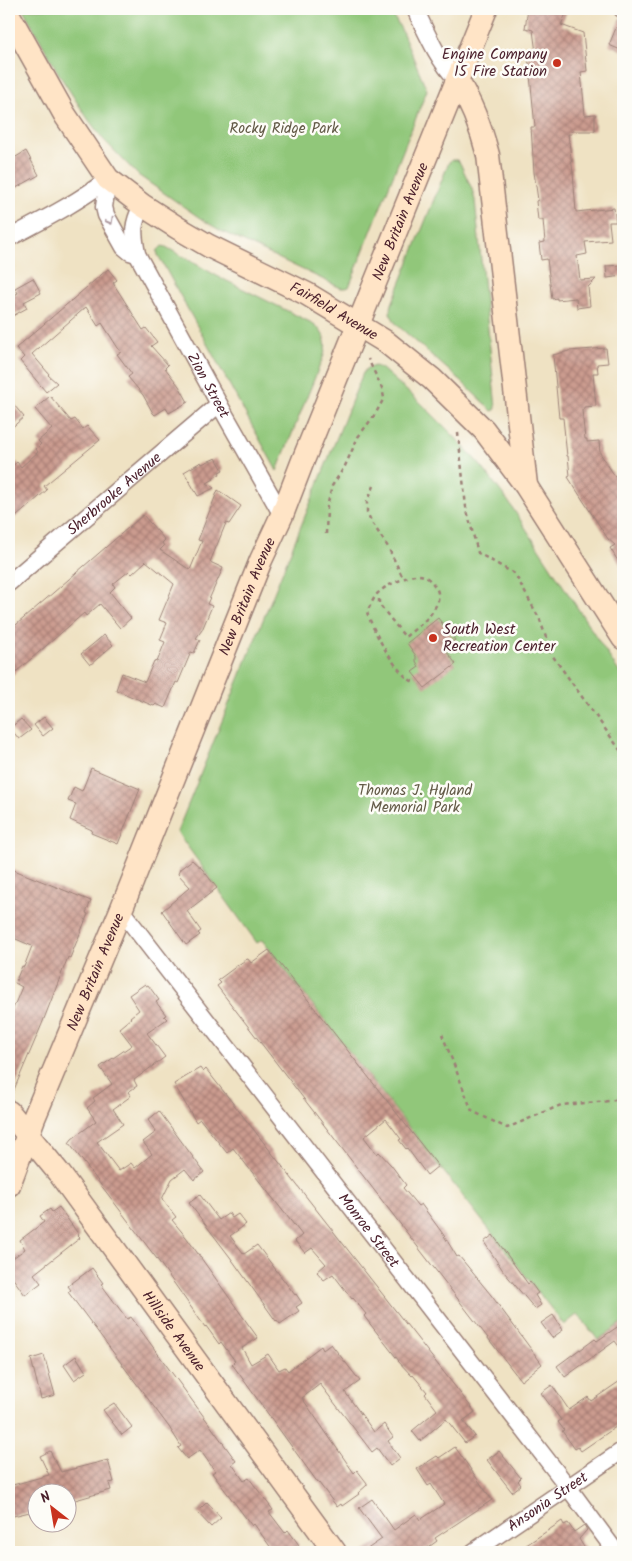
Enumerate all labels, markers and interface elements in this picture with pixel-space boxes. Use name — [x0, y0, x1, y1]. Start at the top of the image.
place label: Engine Company 15 Fire Station — [442, 43, 548, 84]
marker: Engine Company 15 Fire Station — [551, 57, 563, 69]
park label: Rocky Ridge Park — [229, 117, 340, 141]
street label: New Britain Avenue — [366, 159, 436, 285]
one-way arrow — [104, 216, 114, 225]
street label: Fairfield Avenue — [285, 276, 383, 348]
street label: Zion Street — [180, 348, 236, 423]
street label: Sherbrooke Avenue — [62, 447, 168, 542]
street label: New Britain Avenue — [213, 533, 283, 659]
place label: South West Recreation Center — [443, 618, 556, 659]
marker: South West Recreation Center — [427, 632, 439, 644]
park label: Thomas J. Hyland Memorial Park — [358, 779, 473, 820]
street label: New Britain Avenue — [61, 909, 132, 1035]
street label: Monroe Street — [331, 1188, 405, 1274]
street label: Hillside Avenue — [135, 1286, 211, 1377]
street label: Ansonia Street — [503, 1466, 593, 1538]
north arrow — [28, 1484, 78, 1534]
text: N — [36, 1486, 55, 1509]

